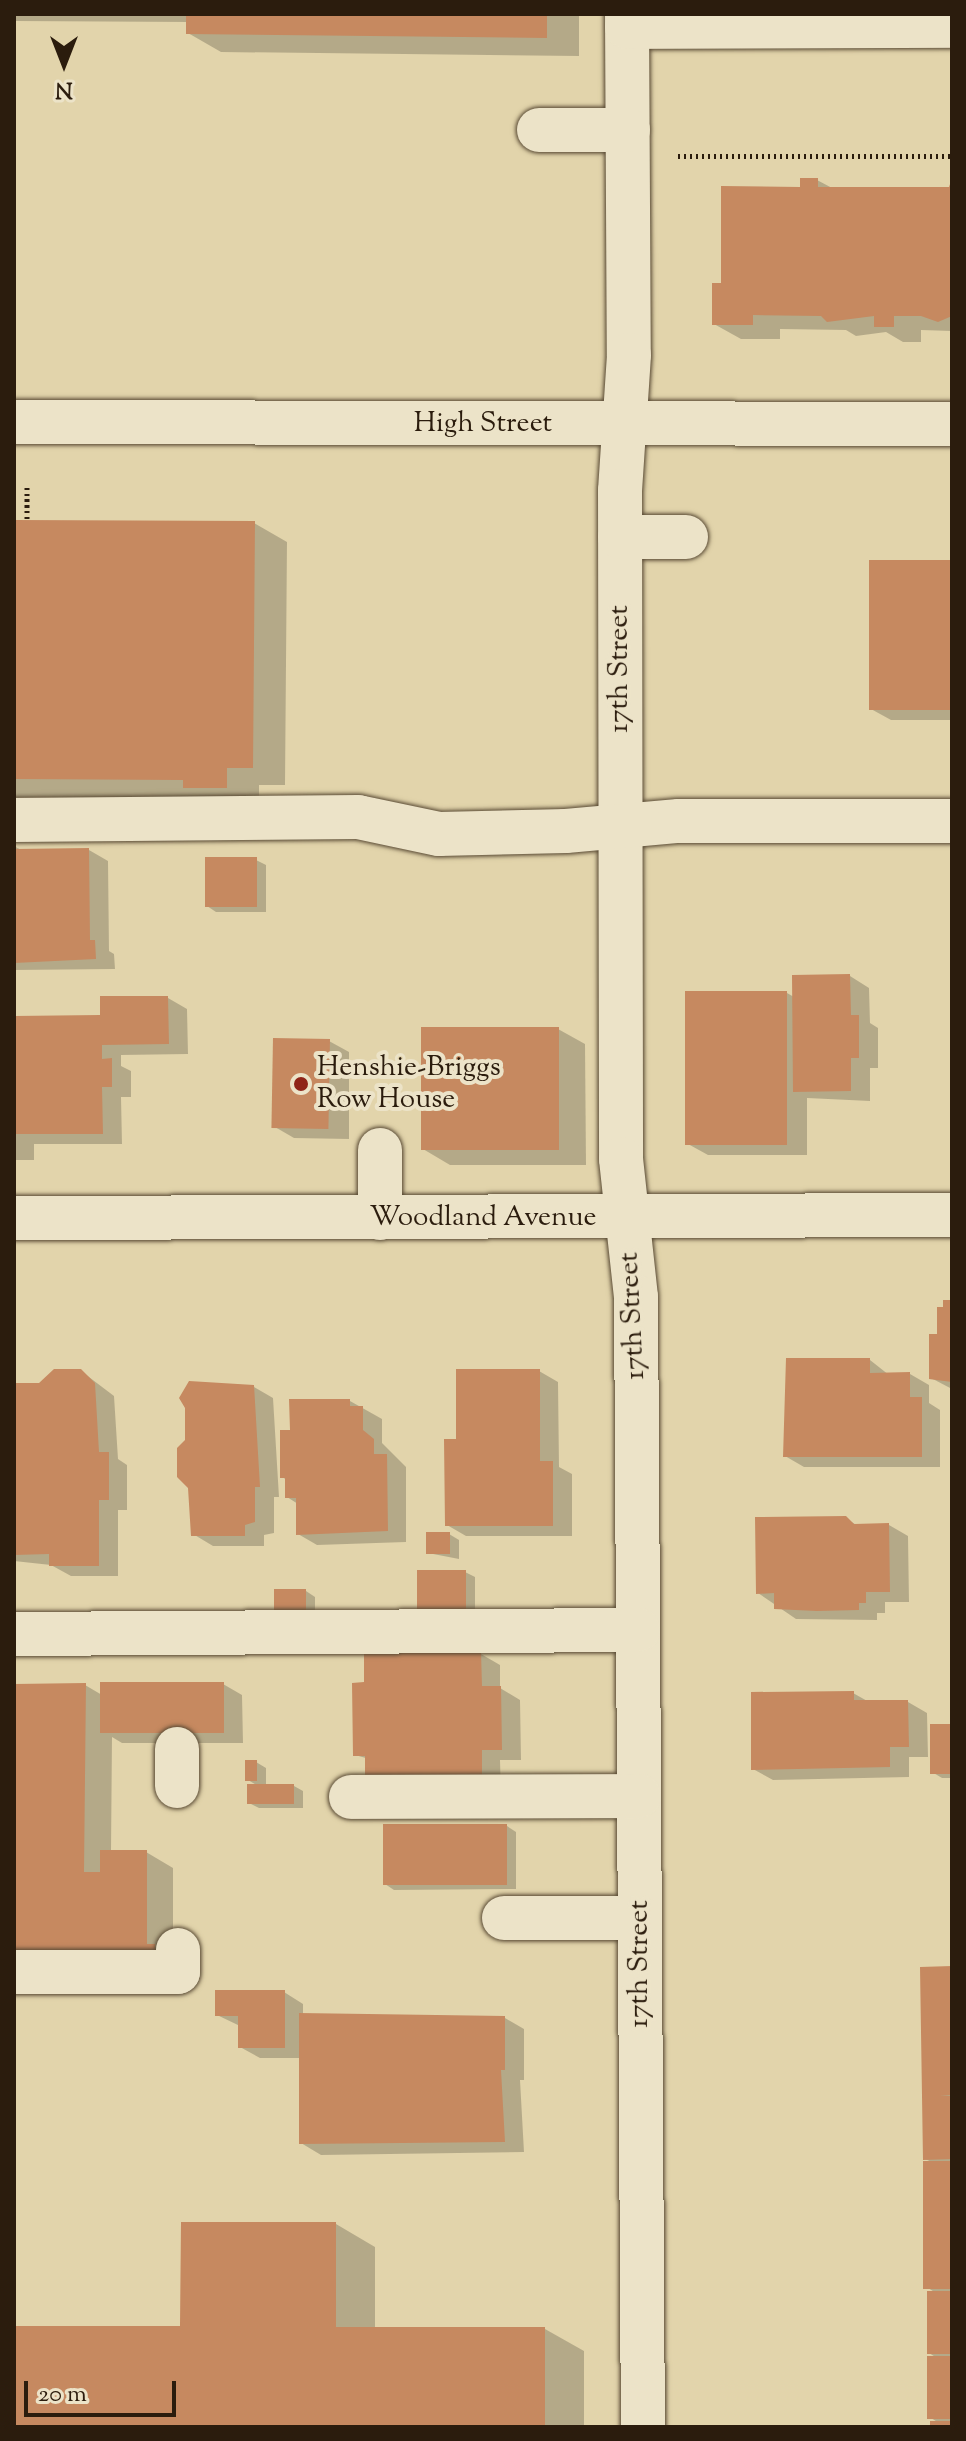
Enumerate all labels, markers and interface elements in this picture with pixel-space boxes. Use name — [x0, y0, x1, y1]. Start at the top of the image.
north arrow — [24, 24, 104, 104]
text: N — [55, 72, 73, 104]
street label: High Street — [414, 407, 552, 441]
street label: 17th Street — [603, 605, 637, 733]
place label: Henshie-Briggs Row House — [317, 1051, 501, 1117]
marker: Henshie-Briggs Row House — [292, 1075, 310, 1093]
street label: Woodland Avenue — [369, 1201, 597, 1235]
street label: 17th Street — [613, 1251, 653, 1381]
street label: 17th Street — [623, 1900, 657, 2028]
scale bar — [28, 2365, 180, 2415]
text: 20 m — [38, 2378, 87, 2412]

